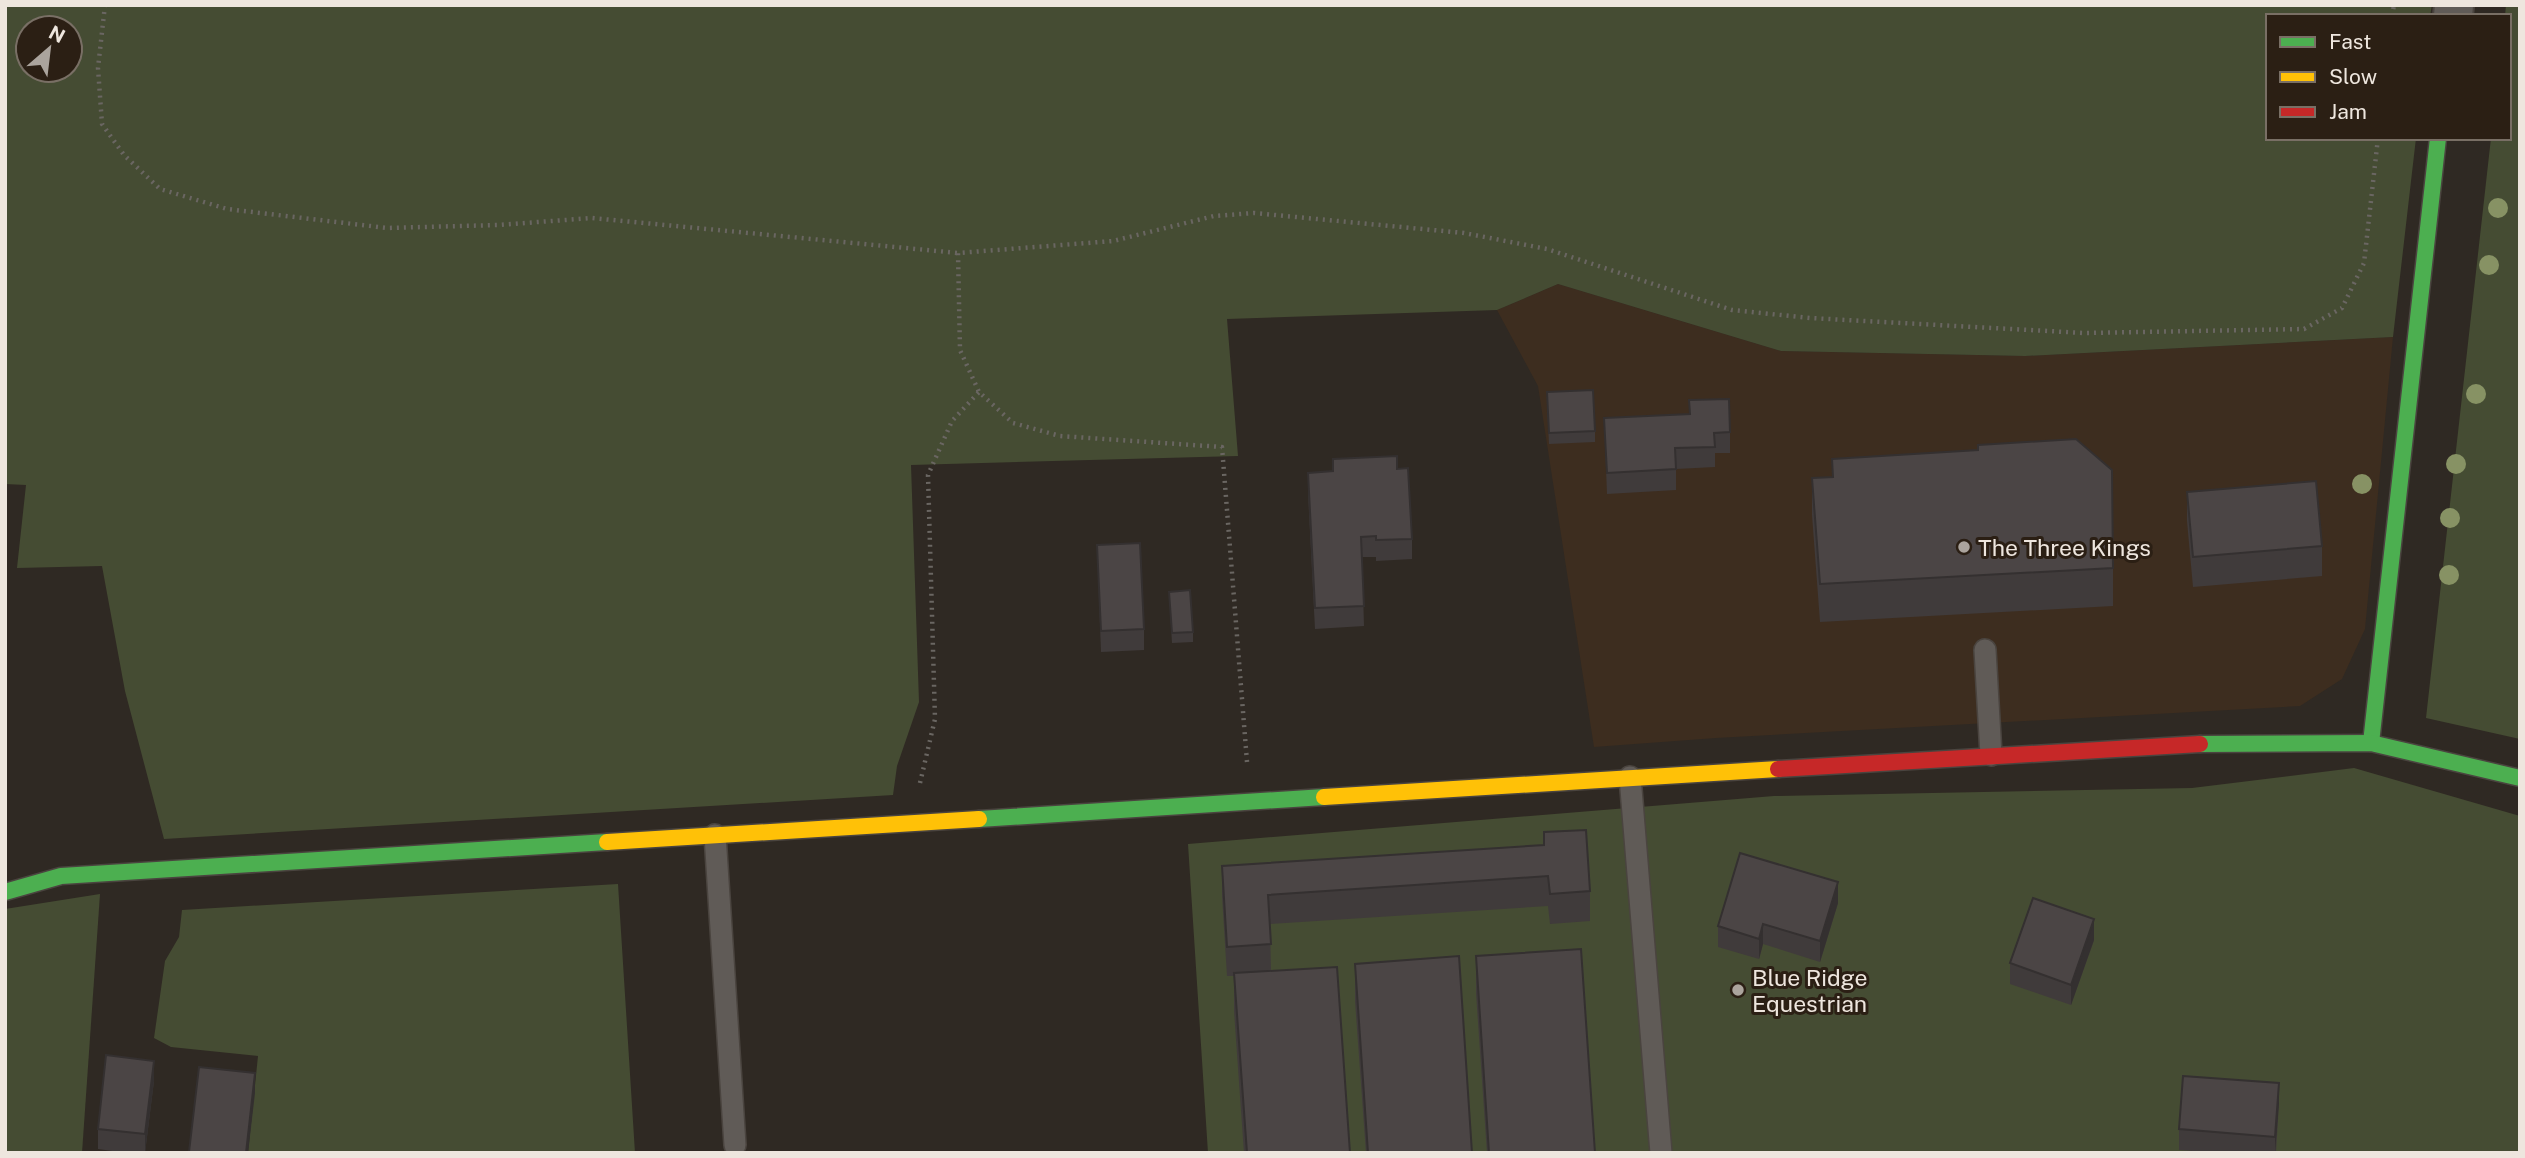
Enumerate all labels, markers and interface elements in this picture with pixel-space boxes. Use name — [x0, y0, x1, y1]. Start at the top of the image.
north arrow — [14, 14, 84, 84]
legend — [2266, 14, 2511, 140]
text: N — [45, 21, 69, 47]
text: Fast — [2329, 29, 2371, 54]
text: Slow — [2329, 64, 2377, 89]
text: Jam — [2329, 99, 2367, 124]
place label: The Three Kings — [1978, 534, 2151, 561]
marker: The Three Kings — [1956, 539, 1972, 555]
place label: Blue Ridge Equestrian — [1752, 964, 1868, 1017]
marker: Blue Ridge Equestrian — [1730, 982, 1746, 998]

